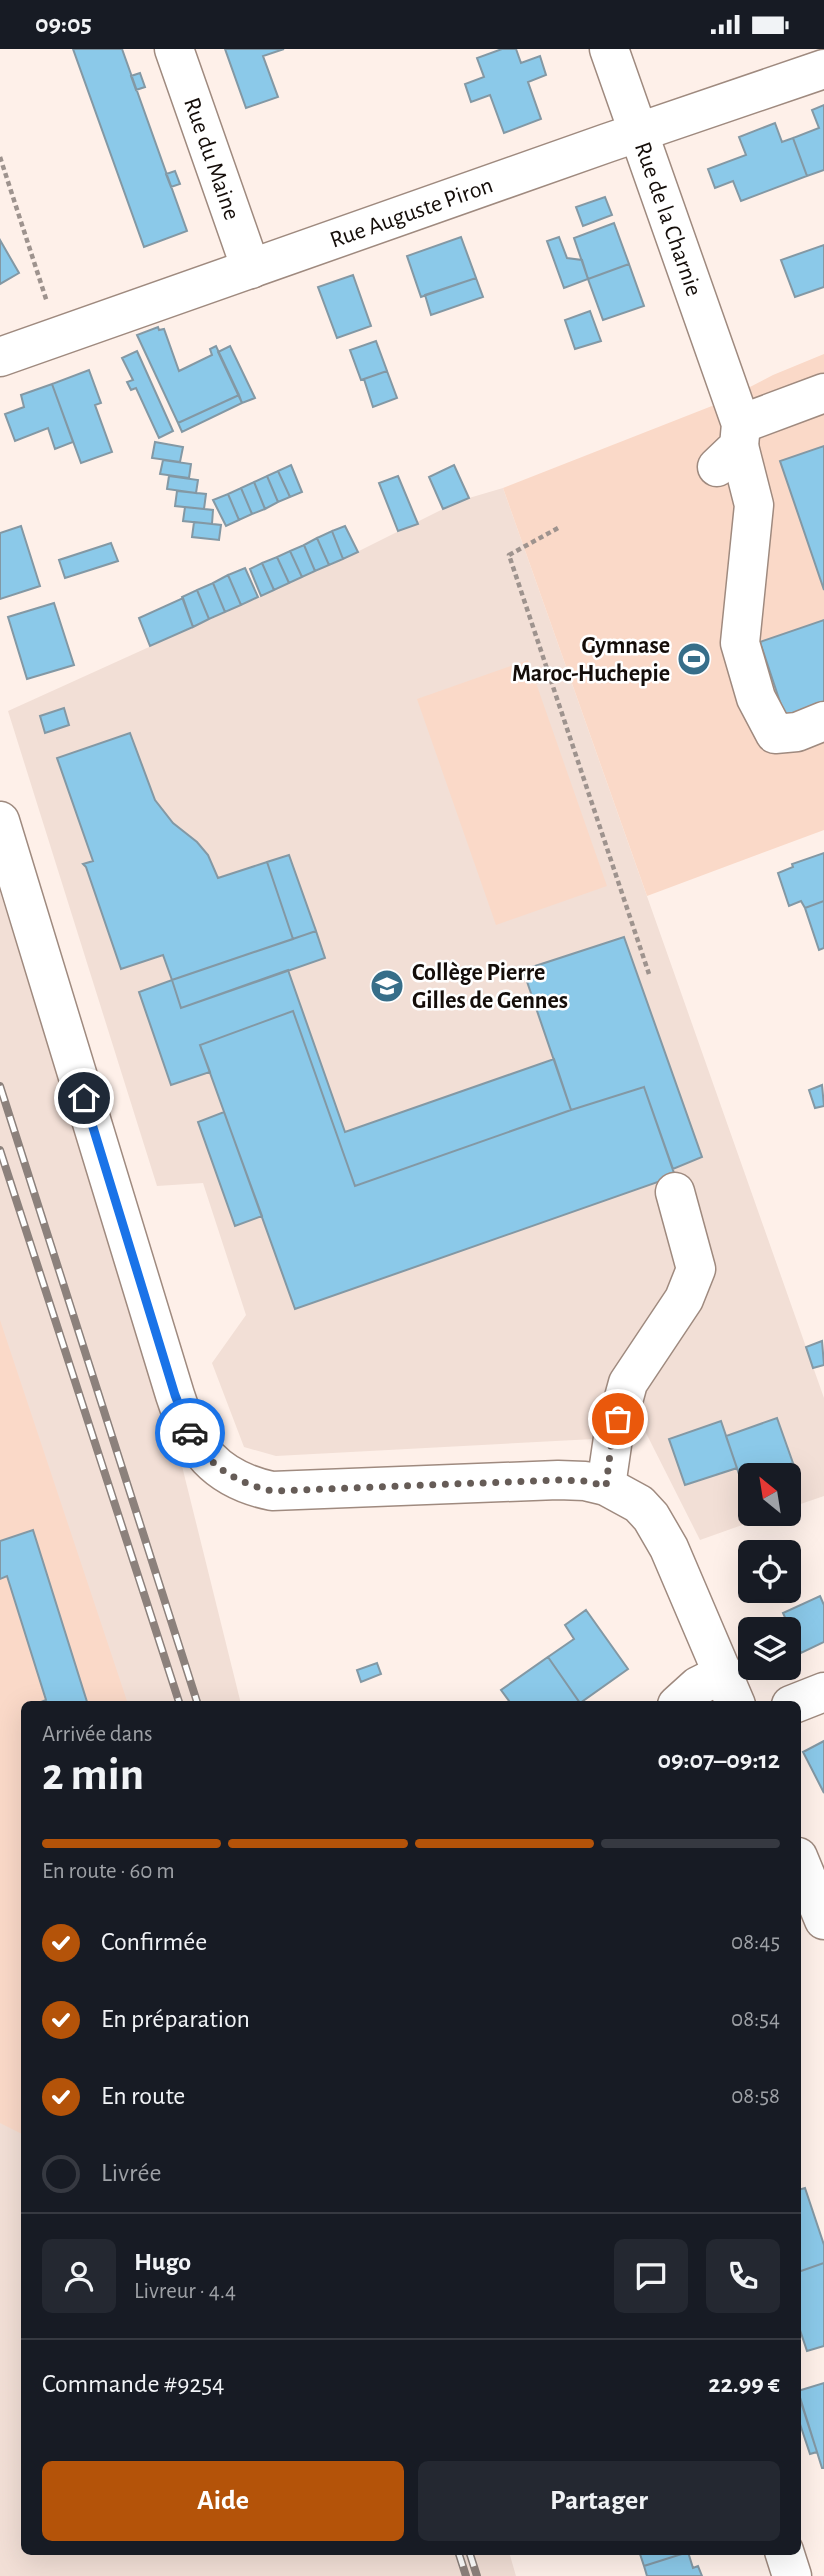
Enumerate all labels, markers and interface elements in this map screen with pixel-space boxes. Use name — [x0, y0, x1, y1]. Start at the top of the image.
text: 09:05 — [35, 11, 92, 37]
street label: Rue du Maine — [179, 95, 244, 223]
street label: Rue de la Charnie — [630, 139, 706, 299]
street label: Rue Auguste Piron — [327, 173, 496, 253]
place label: Gymnase Maroc-Huchepie — [512, 634, 670, 686]
sports icon: Gymnase Maroc-Huchepie — [675, 640, 713, 678]
place label: Collège Pierre Gilles de Gennes — [412, 961, 568, 1013]
school or university icon: Collège Pierre Gilles de Gennes — [368, 967, 406, 1005]
pin — [54, 1068, 114, 1128]
icon: home — [65, 1079, 103, 1117]
pin — [588, 1389, 648, 1449]
courier — [155, 1398, 225, 1468]
icon: bag — [599, 1400, 637, 1438]
icon: car — [171, 1414, 209, 1452]
north arrow — [738, 1463, 802, 1526]
map controls — [738, 1463, 801, 1680]
button: locate — [738, 1540, 801, 1603]
button: layers — [738, 1617, 801, 1680]
text: Arrivée dans — [42, 1723, 153, 1746]
text: 09:07–09:12 — [658, 1747, 780, 1773]
text: 2 min — [42, 1752, 144, 1798]
text: En route · 60 m — [42, 1860, 175, 1883]
icon: check — [42, 1924, 80, 1962]
text: Confirmée — [101, 1929, 207, 1955]
text: 08:45 — [731, 1931, 780, 1954]
icon: check — [42, 2001, 80, 2039]
text: En préparation — [101, 2006, 250, 2032]
text: 08:54 — [731, 2008, 780, 2031]
icon: check — [42, 2078, 80, 2116]
text: En route — [101, 2083, 185, 2109]
text: 08:58 — [731, 2085, 780, 2108]
text: Livrée — [101, 2160, 161, 2186]
button: person — [42, 2239, 116, 2313]
button: chat — [614, 2239, 688, 2313]
button: phone — [706, 2239, 780, 2313]
text: Hugo — [134, 2249, 191, 2275]
text: Livreur · 4.4 — [134, 2280, 236, 2303]
text: Commande #9254 — [42, 2371, 225, 2397]
text: 22.99 € — [708, 2371, 780, 2397]
button: Aide — [42, 2461, 404, 2541]
button: Partager — [418, 2461, 780, 2541]

